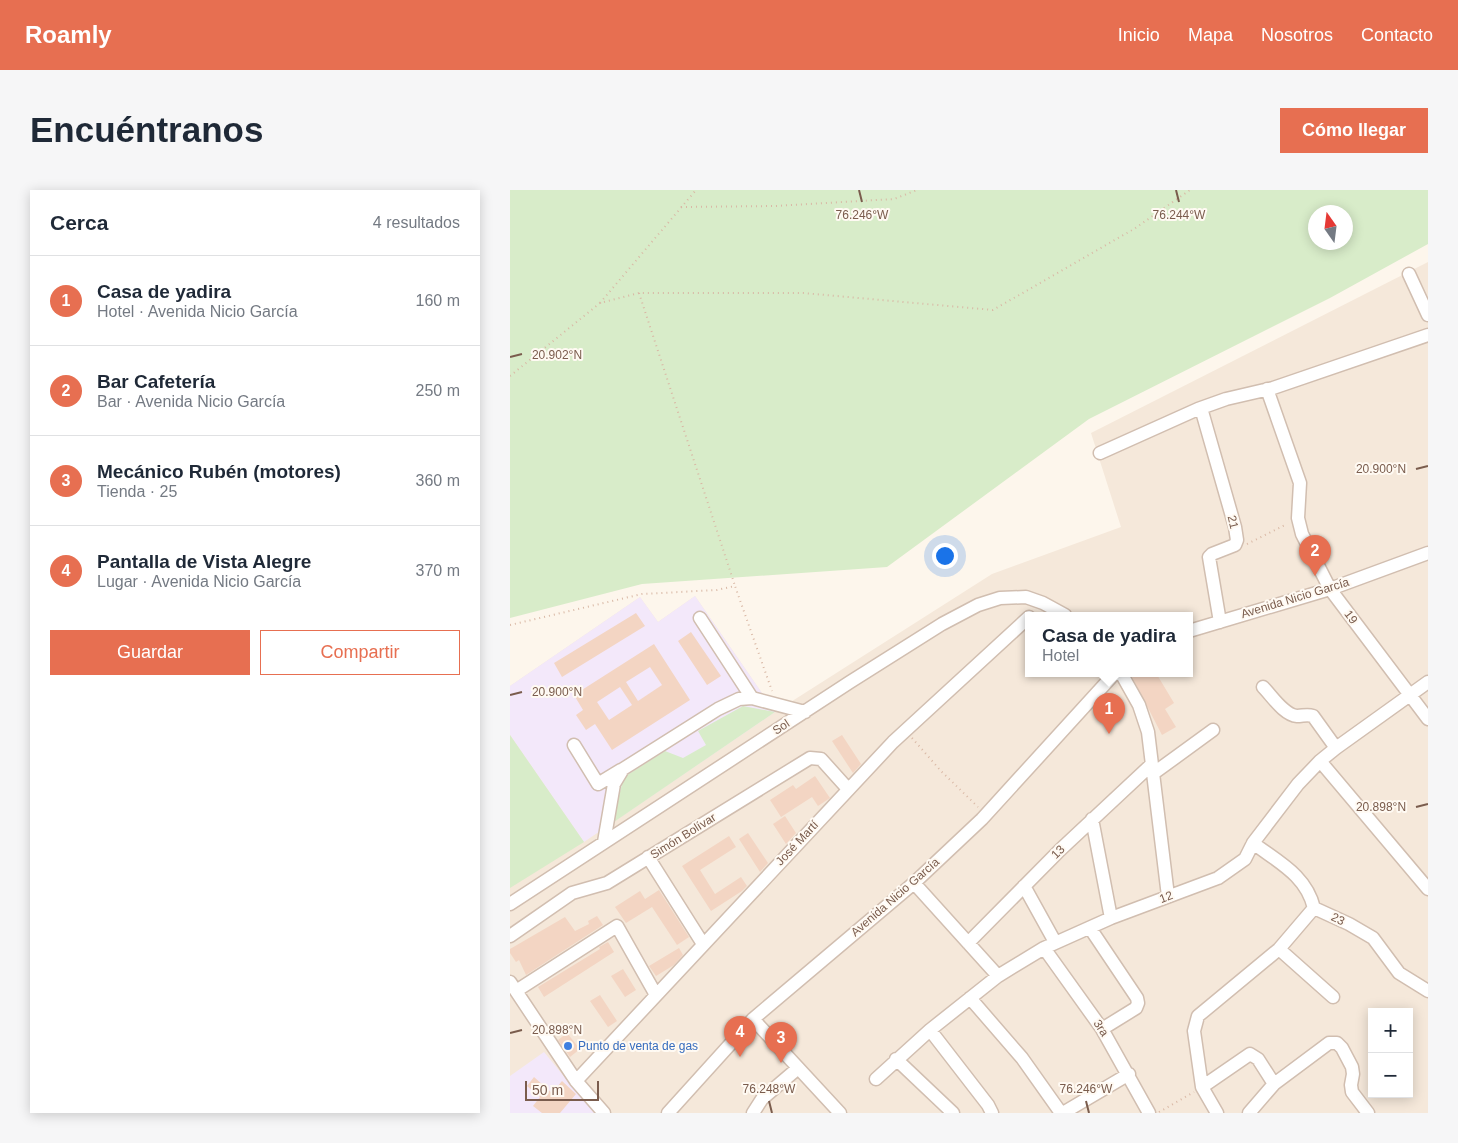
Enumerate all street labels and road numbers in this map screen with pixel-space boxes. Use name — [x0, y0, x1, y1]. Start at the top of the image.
street label: 21 — [1225, 514, 1241, 530]
street label: Avenida Nicio García — [1239, 575, 1351, 621]
street label: 19 — [1341, 607, 1361, 627]
street label: Sol — [770, 716, 792, 738]
street label: Simón Bolívar — [648, 810, 718, 862]
street label: José Martí — [773, 817, 822, 868]
street label: 13 — [1048, 842, 1068, 862]
street label: Avenida Nicio García — [848, 855, 942, 939]
street label: 12 — [1157, 888, 1175, 906]
street label: 23 — [1329, 910, 1347, 928]
street label: 3ra — [1090, 1017, 1112, 1039]

